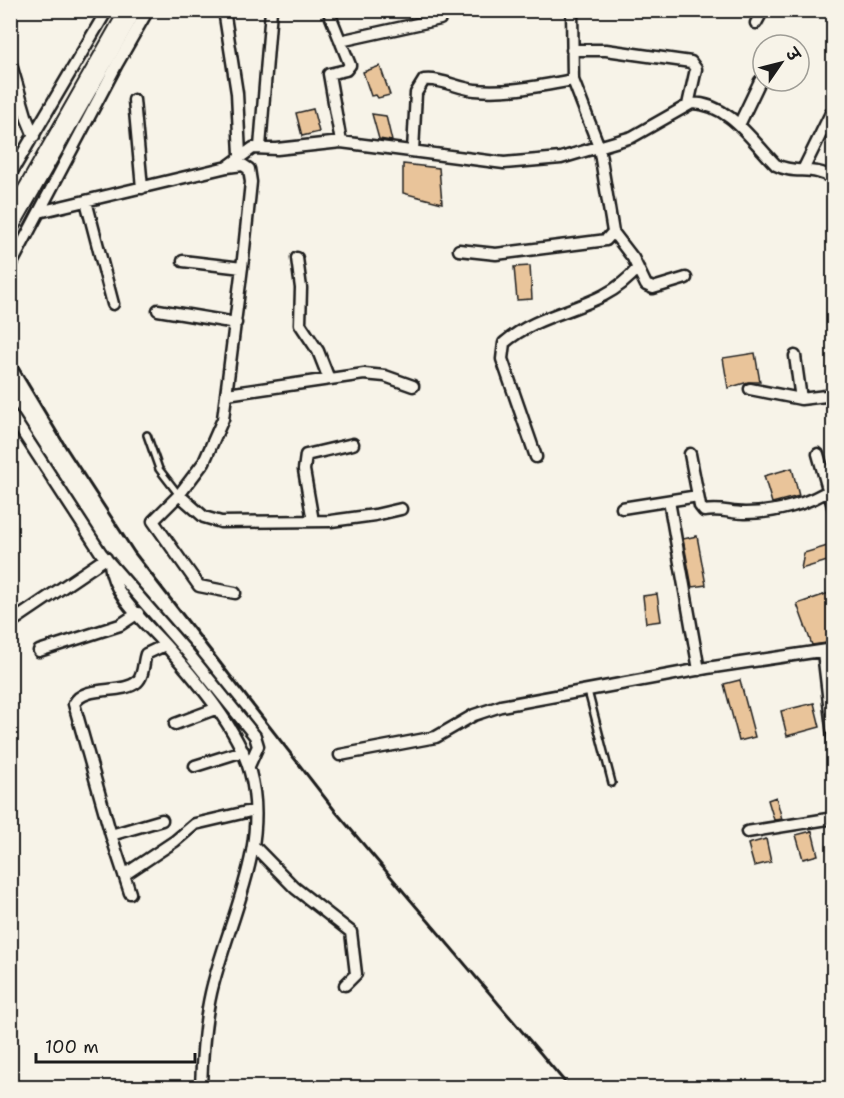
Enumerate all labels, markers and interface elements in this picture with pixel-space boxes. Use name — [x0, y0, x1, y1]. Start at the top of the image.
north arrow — [751, 33, 811, 93]
text: उ — [780, 43, 805, 66]
scale bar — [36, 1026, 195, 1064]
text: 100 m — [45, 1035, 99, 1059]

